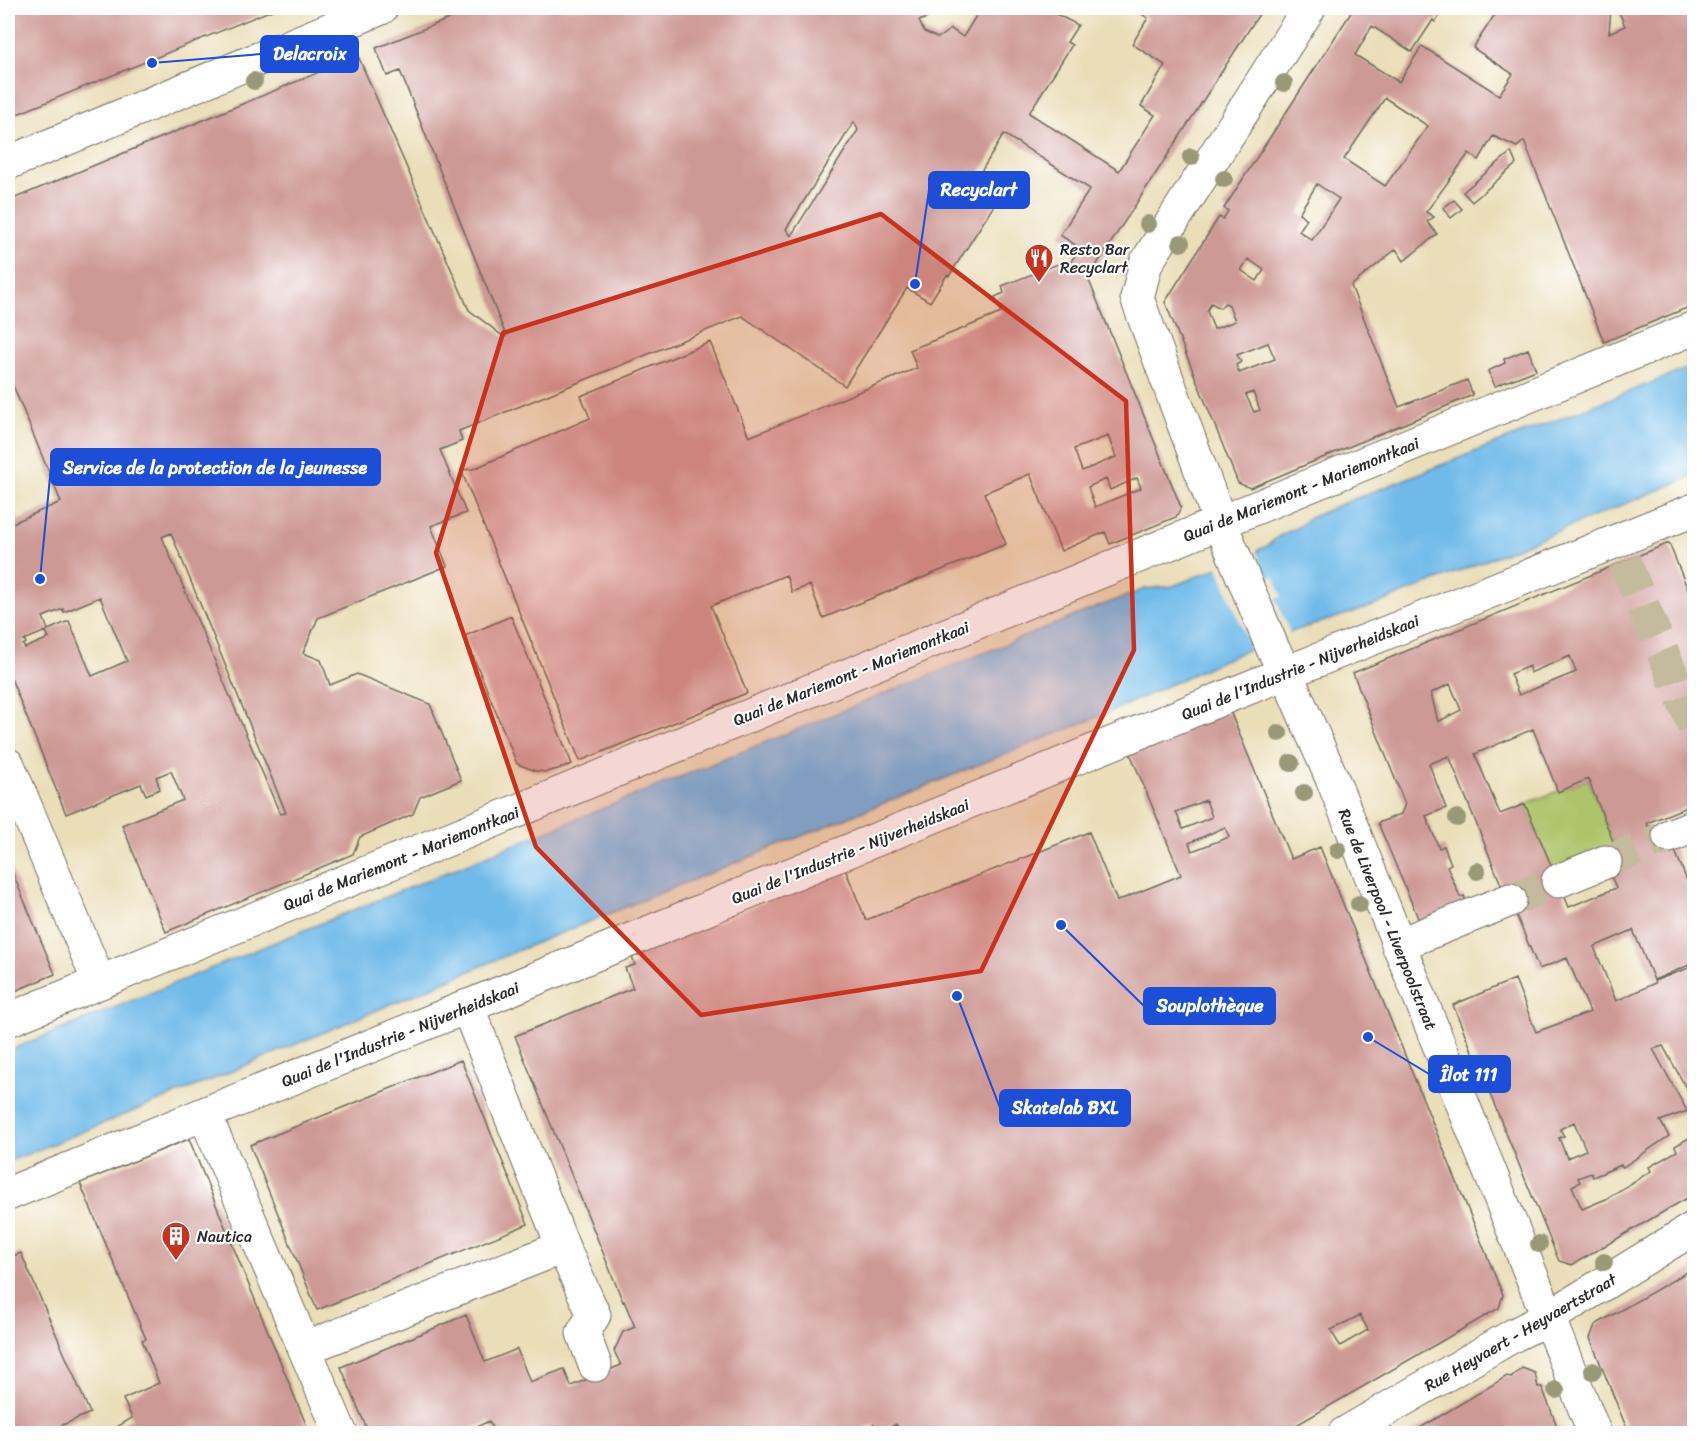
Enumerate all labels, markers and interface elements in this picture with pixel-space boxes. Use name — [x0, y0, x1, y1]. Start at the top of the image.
callout: Delacroix — [261, 36, 358, 72]
text: Delacroix — [273, 38, 348, 70]
callout: Recyclart — [929, 172, 1029, 208]
text: Recyclart — [940, 174, 1019, 206]
place label: Resto Bar Recyclart — [1060, 235, 1131, 282]
restaurant icon: Resto Bar Recyclart — [1023, 242, 1055, 284]
street label: Quai de Mariemont - Mariemontkaai — [1179, 428, 1424, 550]
callout: Service de la protection de la jeunesse — [51, 449, 380, 485]
text: Service de la protection de la jeunesse — [62, 452, 368, 484]
street label: Quai de l'Industrie - Nijverheidskaai — [1177, 606, 1424, 729]
street label: Quai de Mariemont - Mariemontkaai — [729, 612, 974, 734]
street label: Quai de l'Industrie - Nijverheidskaai — [727, 790, 974, 913]
street label: Quai de Mariemont - Mariemontkaai — [279, 797, 524, 919]
street label: Rue de Liverpool - Liverpoolstraat — [1330, 804, 1445, 1034]
street label: Quai de l'Industrie - Nijverheidskaai — [277, 973, 524, 1096]
callout: Souplothèque — [1144, 988, 1275, 1024]
text: Souplothèque — [1155, 990, 1264, 1022]
callout: Îlot 111 — [1429, 1056, 1510, 1092]
text: Îlot 111 — [1439, 1059, 1498, 1091]
callout: Skatelab BXL — [1000, 1090, 1130, 1126]
text: Skatelab BXL — [1011, 1092, 1119, 1124]
building icon: Nautica — [160, 1220, 192, 1262]
place label: Nautica — [197, 1222, 252, 1251]
street label: Rue Heyvaert - Heyvaertstraat — [1419, 1265, 1622, 1400]

